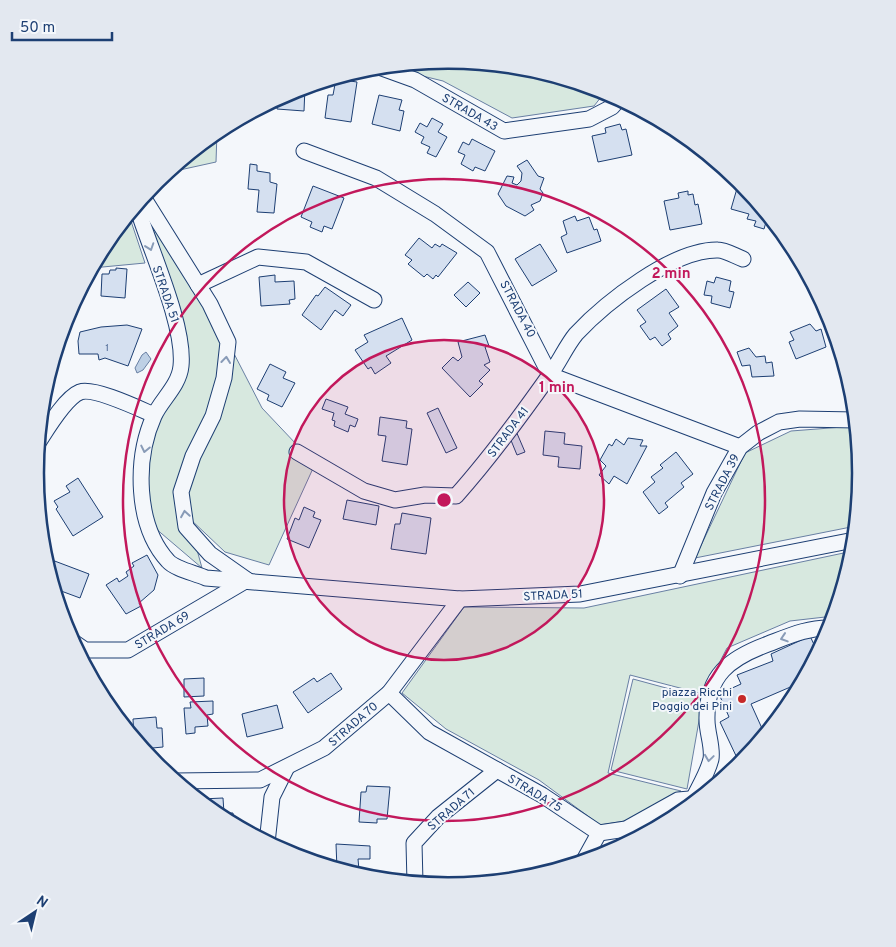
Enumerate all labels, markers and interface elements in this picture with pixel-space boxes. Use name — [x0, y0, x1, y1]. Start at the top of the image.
scale bar — [12, 10, 112, 42]
text: 50 m — [20, 19, 55, 38]
street label: STRADA 43 — [439, 90, 500, 135]
one-way arrow — [144, 243, 154, 251]
street label: STRADA 51 — [148, 264, 182, 325]
text: 2 min — [651, 265, 691, 284]
street label: STRADA 40 — [495, 278, 539, 341]
house number: 1 — [105, 342, 109, 355]
one-way arrow — [220, 356, 231, 364]
text: 1 min — [539, 379, 575, 398]
street label: STRADA 41 — [484, 404, 533, 461]
one-way arrow — [140, 444, 150, 453]
street label: STRADA 39 — [702, 451, 744, 514]
centre of rings — [435, 491, 453, 509]
one-way arrow — [180, 510, 190, 518]
street label: STRADA 51 — [523, 586, 583, 606]
street label: STRADA 69 — [132, 608, 193, 654]
one-way arrow — [780, 632, 789, 642]
place label: piazza Ricchi Poggio dei Pini — [652, 685, 732, 715]
marker: piazza Ricchi Poggio dei Pini — [736, 693, 748, 705]
street label: STRADA 70 — [325, 699, 382, 751]
one-way arrow — [704, 755, 715, 763]
street label: STRADA 75 — [504, 771, 565, 816]
street label: STRADA 71 — [424, 785, 479, 835]
north arrow — [10, 887, 60, 937]
text: N — [33, 893, 51, 912]

